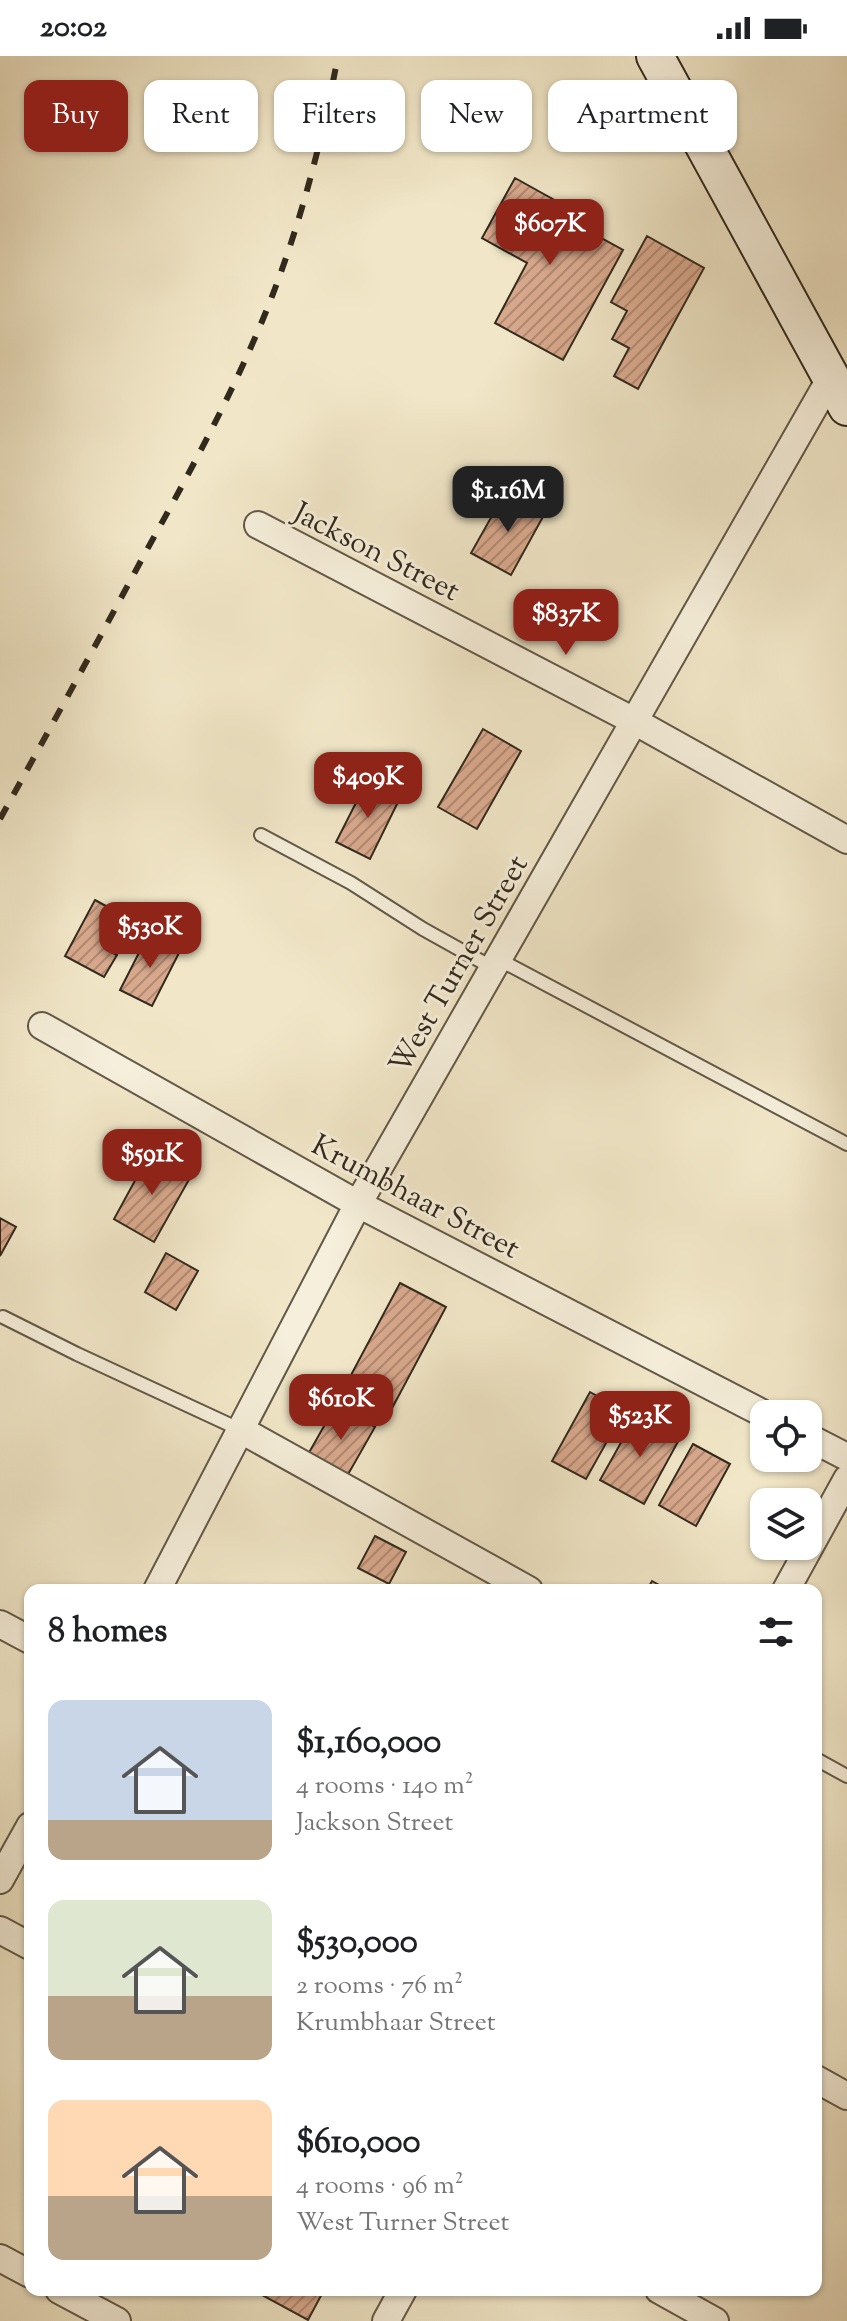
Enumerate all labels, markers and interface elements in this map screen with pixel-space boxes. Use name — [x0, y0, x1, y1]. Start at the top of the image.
text: 20:02 — [40, 7, 107, 50]
chip: Buy — [24, 80, 128, 152]
chip: Rent — [144, 80, 258, 152]
chip: Filters — [274, 80, 405, 152]
chip: New — [421, 80, 532, 152]
chip: Apartment — [548, 80, 737, 152]
pin: $607K — [494, 199, 606, 267]
text: $607K — [514, 206, 586, 243]
pin: $1.16M — [443, 466, 573, 534]
text: $1.16M — [471, 473, 545, 510]
street label: Jackson Street — [283, 492, 467, 614]
pin: $837K — [510, 589, 622, 657]
text: $837K — [531, 596, 601, 633]
pin: $409K — [312, 752, 424, 820]
text: $409K — [332, 759, 404, 796]
street label: West Turner Street — [380, 848, 540, 1083]
pin: $530K — [94, 902, 206, 970]
text: $530K — [117, 909, 183, 946]
street label: Krumbhaar Street — [303, 1125, 527, 1271]
pin: $591K — [96, 1129, 208, 1197]
text: $591K — [120, 1136, 184, 1173]
pin: $610K — [285, 1374, 397, 1442]
text: $610K — [307, 1381, 375, 1418]
pin: $523K — [584, 1391, 696, 1459]
text: $523K — [608, 1398, 672, 1435]
map controls — [750, 1400, 822, 1560]
button: locate — [750, 1400, 822, 1472]
button: layers — [750, 1488, 822, 1560]
text: 8 homes — [48, 1608, 167, 1657]
icon: filters — [754, 1610, 798, 1654]
text: $1,160,000 — [296, 1719, 441, 1768]
icon: home — [112, 1732, 208, 1828]
text: 4 rooms · 140 m² — [296, 1768, 473, 1805]
text: Jackson Street — [296, 1805, 453, 1842]
text: $530,000 — [296, 1919, 418, 1968]
icon: home — [112, 1932, 208, 2028]
text: 2 rooms · 76 m² — [296, 1968, 463, 2005]
text: Krumbhaar Street — [296, 2005, 496, 2042]
text: $610,000 — [296, 2119, 420, 2168]
icon: home — [112, 2132, 208, 2228]
text: 4 rooms · 96 m² — [296, 2168, 464, 2205]
text: West Turner Street — [296, 2205, 509, 2242]

